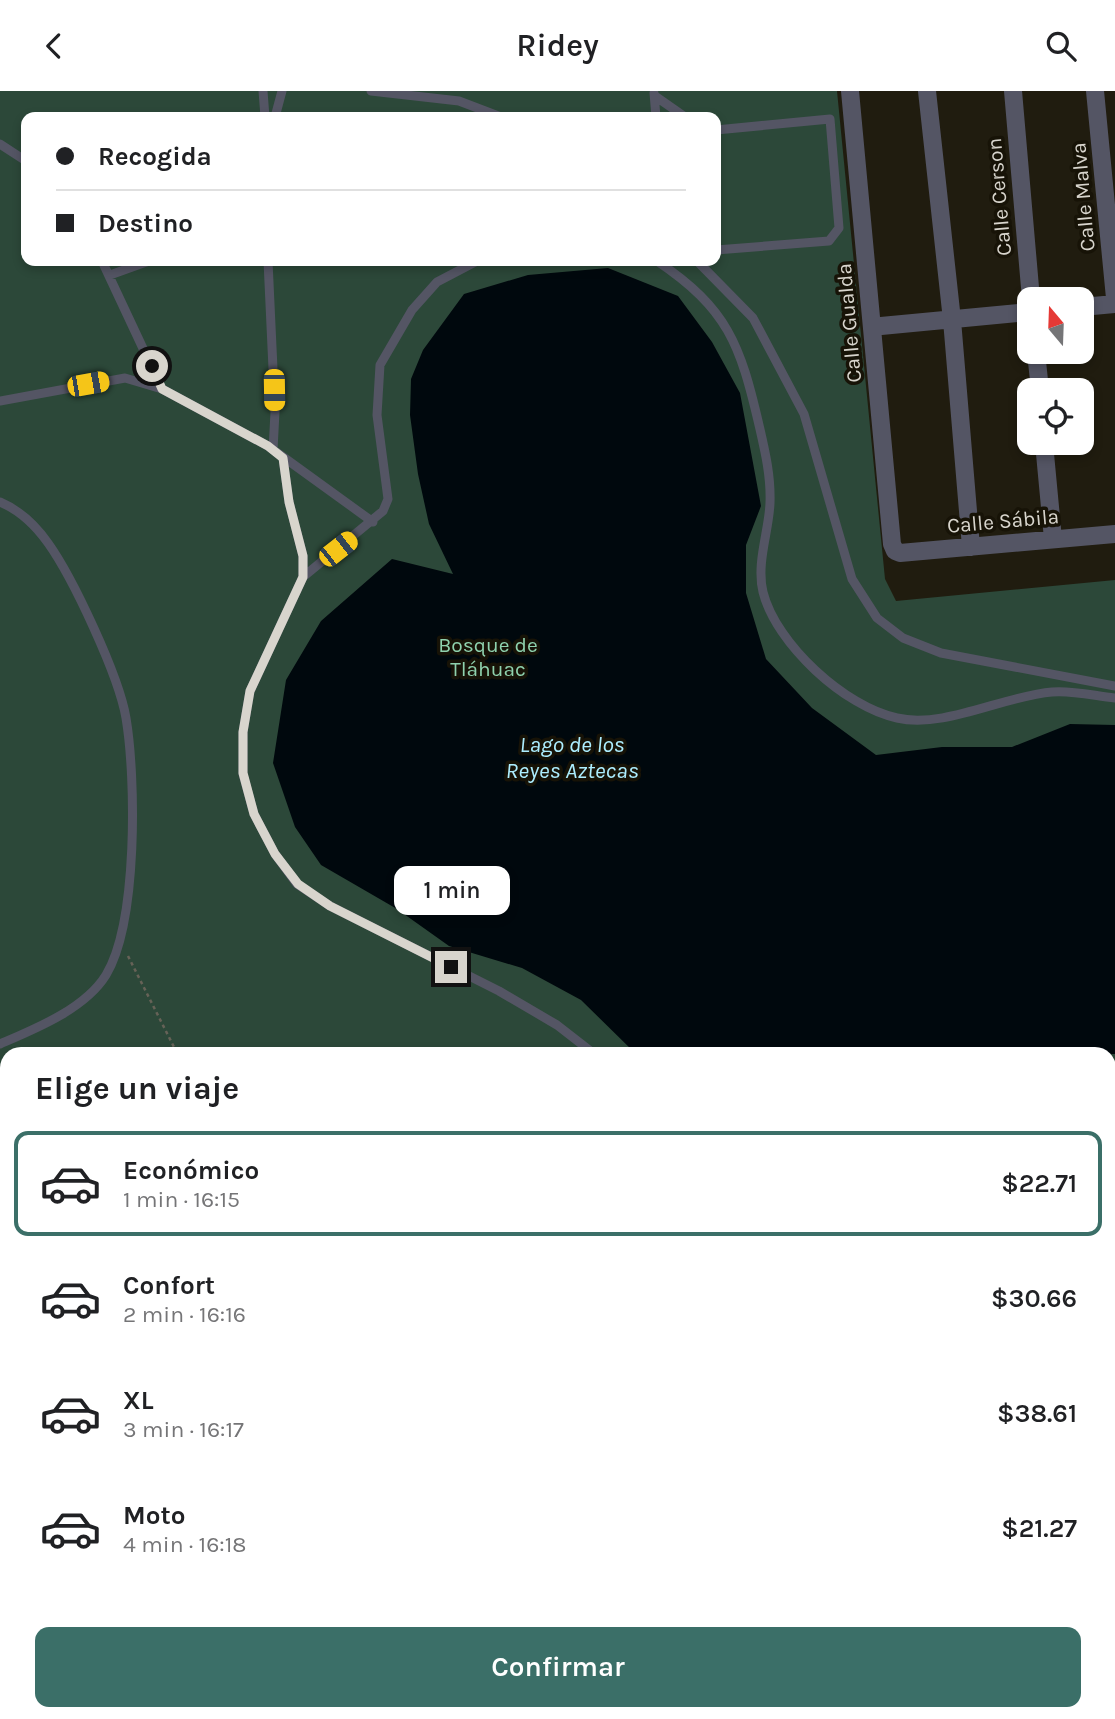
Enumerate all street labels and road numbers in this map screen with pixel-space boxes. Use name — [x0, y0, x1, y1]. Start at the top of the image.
street label: Calle Cerson — [982, 137, 1016, 257]
street label: Calle Malva — [1066, 142, 1100, 252]
street label: Calle Gualda — [832, 262, 866, 384]
street label: Calle Sábila — [946, 504, 1060, 538]

